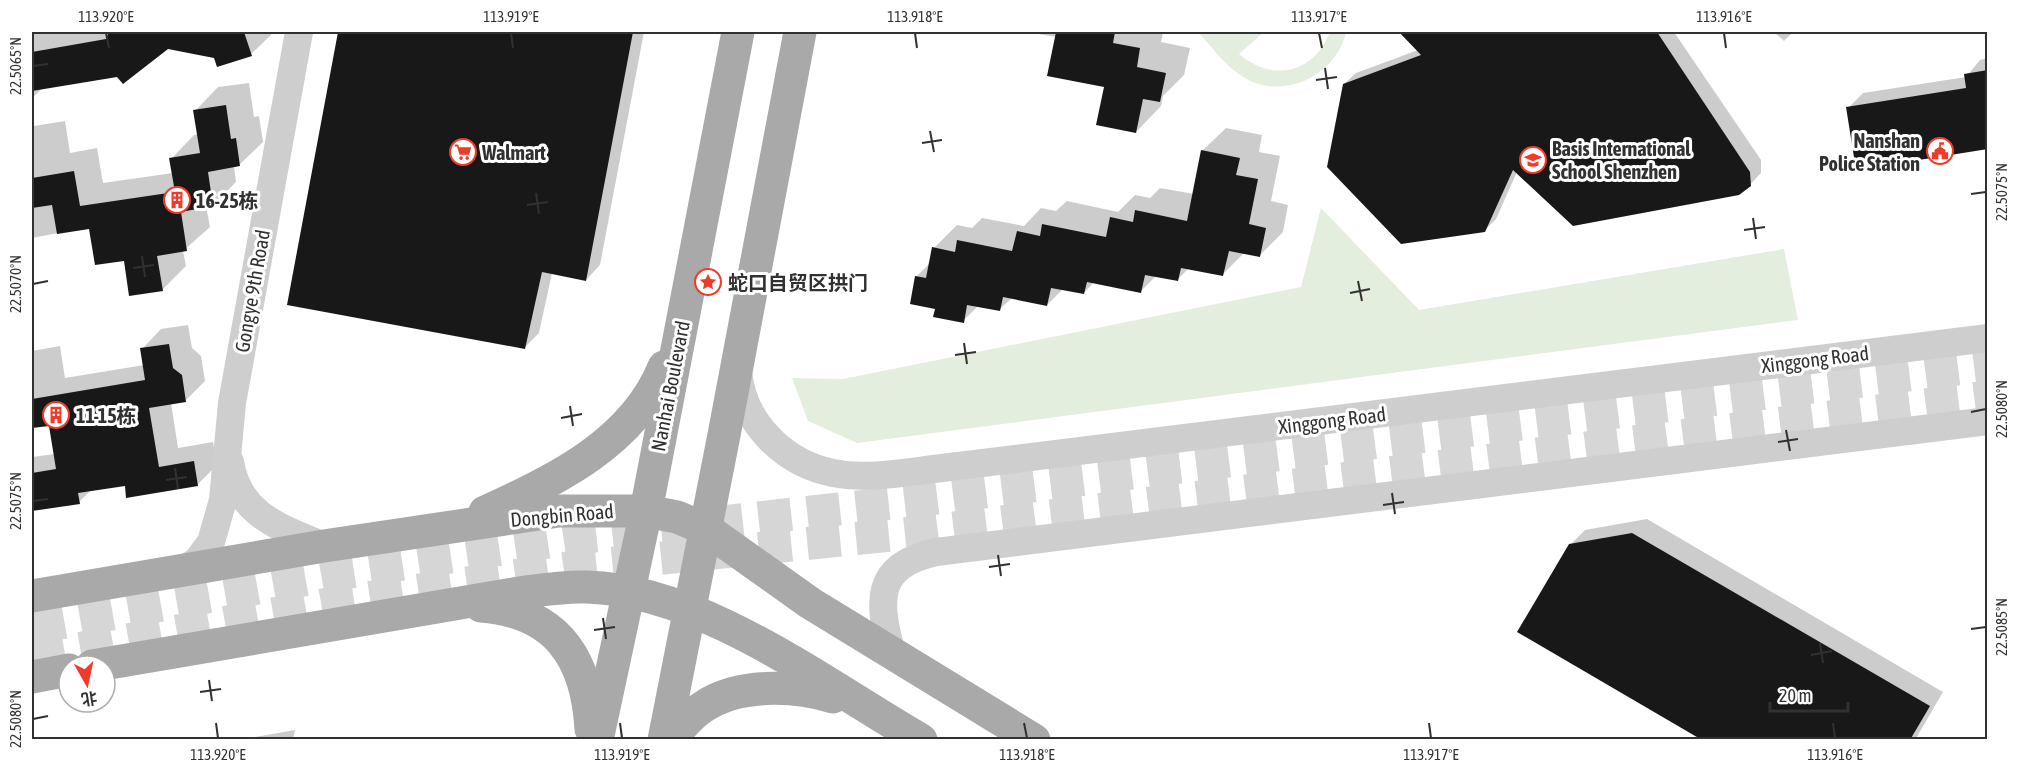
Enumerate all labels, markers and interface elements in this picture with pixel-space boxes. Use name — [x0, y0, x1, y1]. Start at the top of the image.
text: 113.920°E — [78, 8, 134, 25]
text: 113.919°E — [483, 8, 539, 25]
text: 113.918°E — [887, 8, 943, 25]
text: 113.917°E — [1291, 8, 1347, 25]
text: 113.916°E — [1696, 8, 1752, 25]
text: 22.5065°N — [7, 37, 24, 95]
place label: Nanshan Police Station — [1819, 129, 1920, 175]
public building icon: Nanshan Police Station — [1925, 136, 1955, 166]
supermarket icon: Walmart — [448, 137, 478, 167]
place label: Basis International School Shenzhen — [1552, 137, 1691, 183]
place label: Walmart — [481, 141, 546, 164]
school or university icon: Basis International School Shenzhen — [1518, 145, 1548, 175]
text: 22.5075°N — [1993, 163, 2010, 221]
building icon: 16-25栋 — [162, 185, 192, 215]
place label: 16-25栋 — [196, 189, 259, 212]
street label: Gongye 9th Road — [230, 228, 274, 354]
text: 22.5070°N — [7, 255, 24, 313]
place icon: 蛇口自贸区拱门 — [693, 267, 723, 297]
place label: 蛇口自贸区拱门 — [728, 271, 868, 294]
street label: Nanhai Boulevard — [646, 319, 694, 453]
street label: Xinggong Road — [1760, 341, 1870, 377]
text: 22.5080°N — [1993, 380, 2010, 438]
building icon: 11-15栋 — [41, 400, 71, 430]
street label: Xinggong Road — [1277, 402, 1387, 438]
place label: 11-15栋 — [76, 404, 137, 427]
text: 22.5075°N — [7, 472, 24, 530]
street label: Dongbin Road — [509, 499, 615, 531]
text: 22.5085°N — [1993, 598, 2010, 656]
north arrow — [57, 654, 117, 714]
scale bar — [1770, 675, 1848, 713]
text: 20 m — [1779, 685, 1811, 706]
text: 北 — [80, 689, 99, 709]
text: 22.5080°N — [7, 690, 24, 748]
text: 113.920°E — [190, 746, 246, 763]
text: 113.919°E — [594, 746, 650, 763]
text: 113.918°E — [999, 746, 1055, 763]
text: 113.917°E — [1403, 746, 1459, 763]
text: 113.916°E — [1807, 746, 1863, 763]

